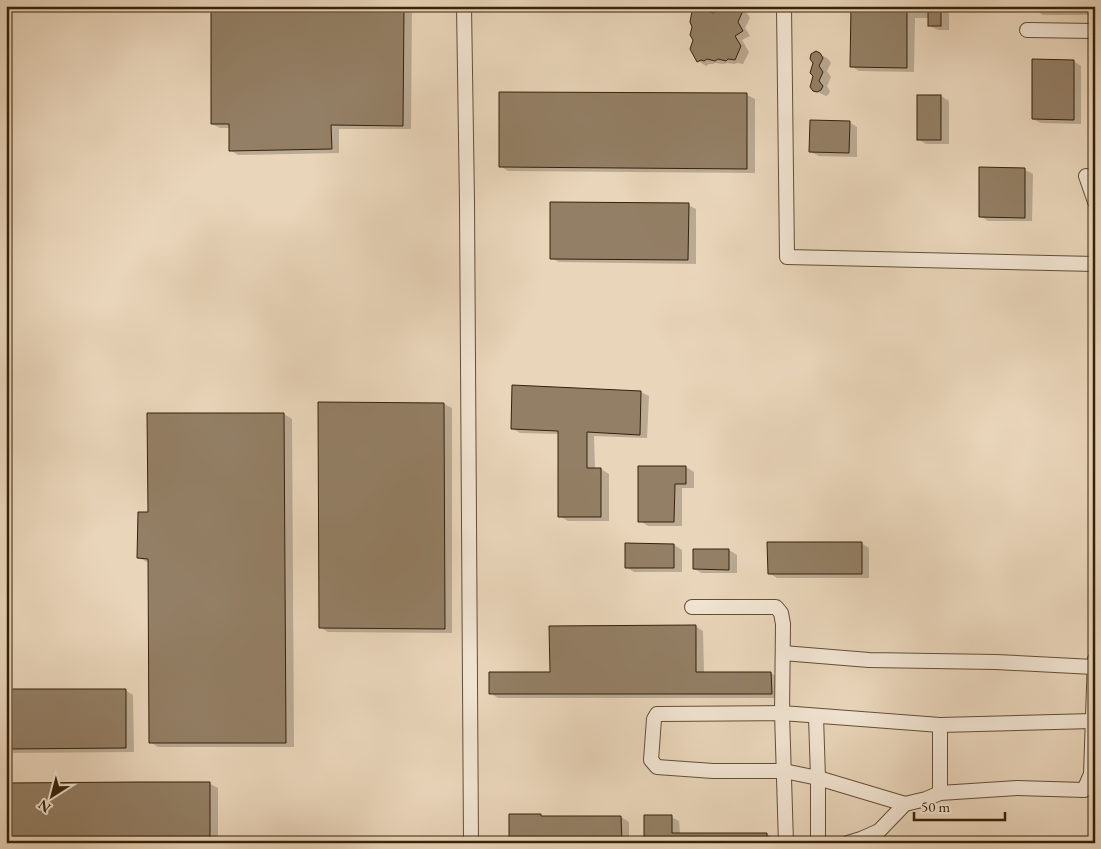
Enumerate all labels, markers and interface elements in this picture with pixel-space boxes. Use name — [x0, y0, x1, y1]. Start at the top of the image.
north arrow — [28, 772, 78, 822]
scale bar — [914, 789, 1005, 821]
text: N — [34, 796, 54, 817]
text: 50 m — [921, 797, 950, 816]

